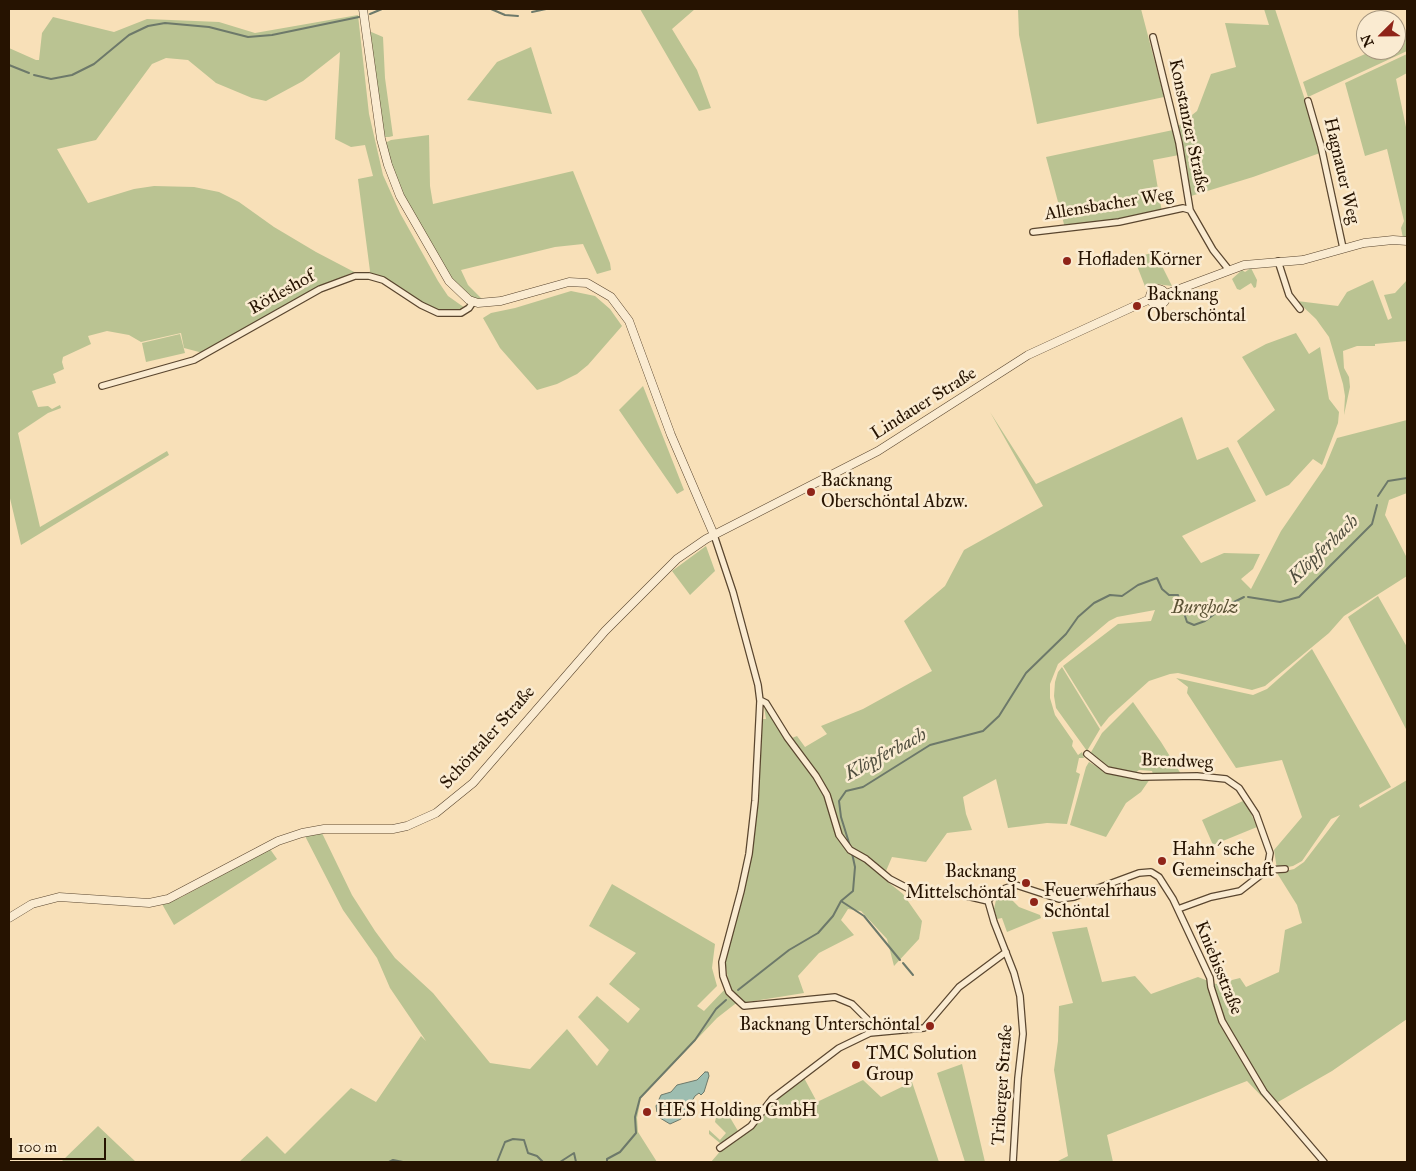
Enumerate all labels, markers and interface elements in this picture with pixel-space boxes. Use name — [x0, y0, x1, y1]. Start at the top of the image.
north arrow — [1356, 10, 1406, 60]
text: N — [1358, 32, 1378, 49]
street label: Konstanzer Straße — [1163, 57, 1213, 195]
street label: Hagnauer Weg — [1318, 116, 1364, 226]
street label: Allensbacher Weg — [1043, 184, 1175, 226]
place label: Hofladen Körner — [1077, 250, 1202, 272]
marker: Hofladen Körner — [1061, 255, 1073, 267]
street label: Rötleshof — [245, 266, 319, 320]
place label: Backnang Oberschöntal — [1147, 285, 1246, 328]
marker: Backnang Oberschöntal — [1131, 300, 1143, 312]
street label: Lindauer Straße — [867, 363, 981, 445]
place label: Backnang Oberschöntal Abzw. — [821, 471, 968, 514]
marker: Backnang Oberschöntal Abzw. — [805, 486, 817, 498]
water label: Klöpferbach — [1284, 511, 1364, 589]
park label: Burgholz — [1172, 598, 1238, 620]
street label: Schöntaler Straße — [436, 682, 540, 794]
water label: Klöpferbach — [841, 724, 931, 786]
street label: Brendweg — [1141, 750, 1213, 774]
place label: Hahn´sche Gemeinschaft — [1172, 840, 1274, 882]
marker: Hahn´sche Gemeinschaft — [1156, 855, 1168, 867]
place label: Backnang Mittelschöntal — [906, 862, 1016, 904]
marker: Backnang Mittelschöntal — [1020, 877, 1032, 889]
place label: Feuerwehrhaus Schöntal — [1044, 881, 1156, 924]
marker: Feuerwehrhaus Schöntal — [1028, 896, 1040, 908]
street label: Kniebisstraße — [1189, 918, 1247, 1018]
place label: Backnang Unterschöntal — [739, 1015, 920, 1037]
marker: Backnang Unterschöntal — [924, 1020, 936, 1032]
street label: Triberger Straße — [988, 1024, 1018, 1146]
place label: TMC Solution Group — [866, 1044, 977, 1086]
marker: TMC Solution Group — [850, 1059, 862, 1071]
place label: HES Holding GmbH — [657, 1101, 817, 1123]
marker: HES Holding GmbH — [641, 1106, 653, 1118]
scale bar — [12, 1128, 109, 1160]
text: 100 m — [18, 1138, 57, 1156]

